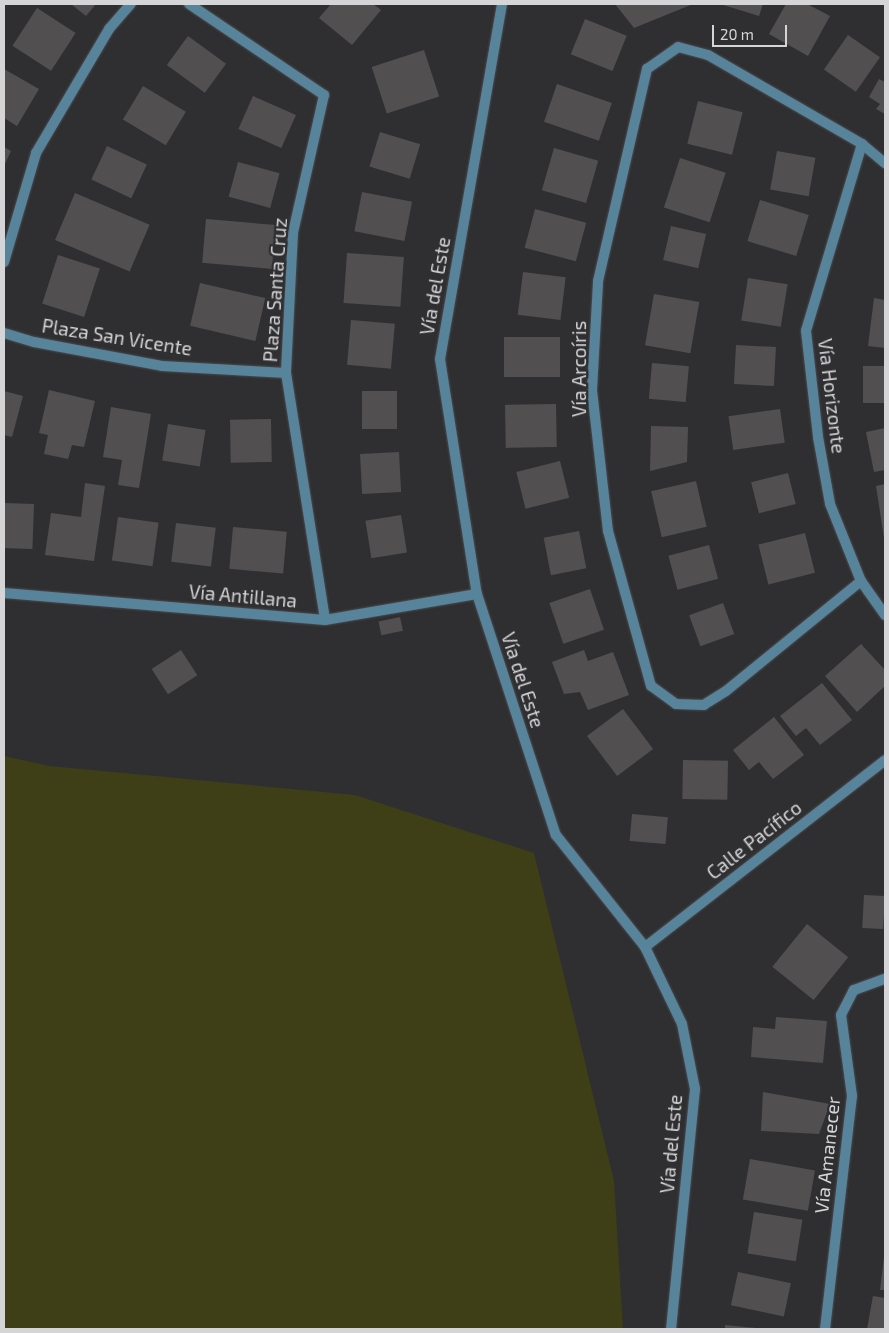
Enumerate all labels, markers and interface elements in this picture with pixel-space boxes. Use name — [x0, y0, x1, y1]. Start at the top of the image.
scale bar — [714, 15, 789, 47]
text: 20 m — [720, 25, 754, 43]
street label: Plaza Santa Cruz — [259, 217, 291, 363]
street label: Vía del Este — [415, 235, 455, 337]
street label: Plaza San Vicente — [40, 314, 194, 360]
street label: Vía Arcoíris — [568, 321, 590, 417]
street label: Vía Horizonte — [814, 337, 850, 455]
street label: Vía Antillana — [188, 580, 298, 612]
street label: Vía del Este — [497, 629, 549, 731]
street label: Calle Pacífico — [702, 796, 806, 884]
street label: Vía del Este — [655, 1093, 687, 1195]
street label: Vía Amanecer — [809, 1095, 845, 1215]

